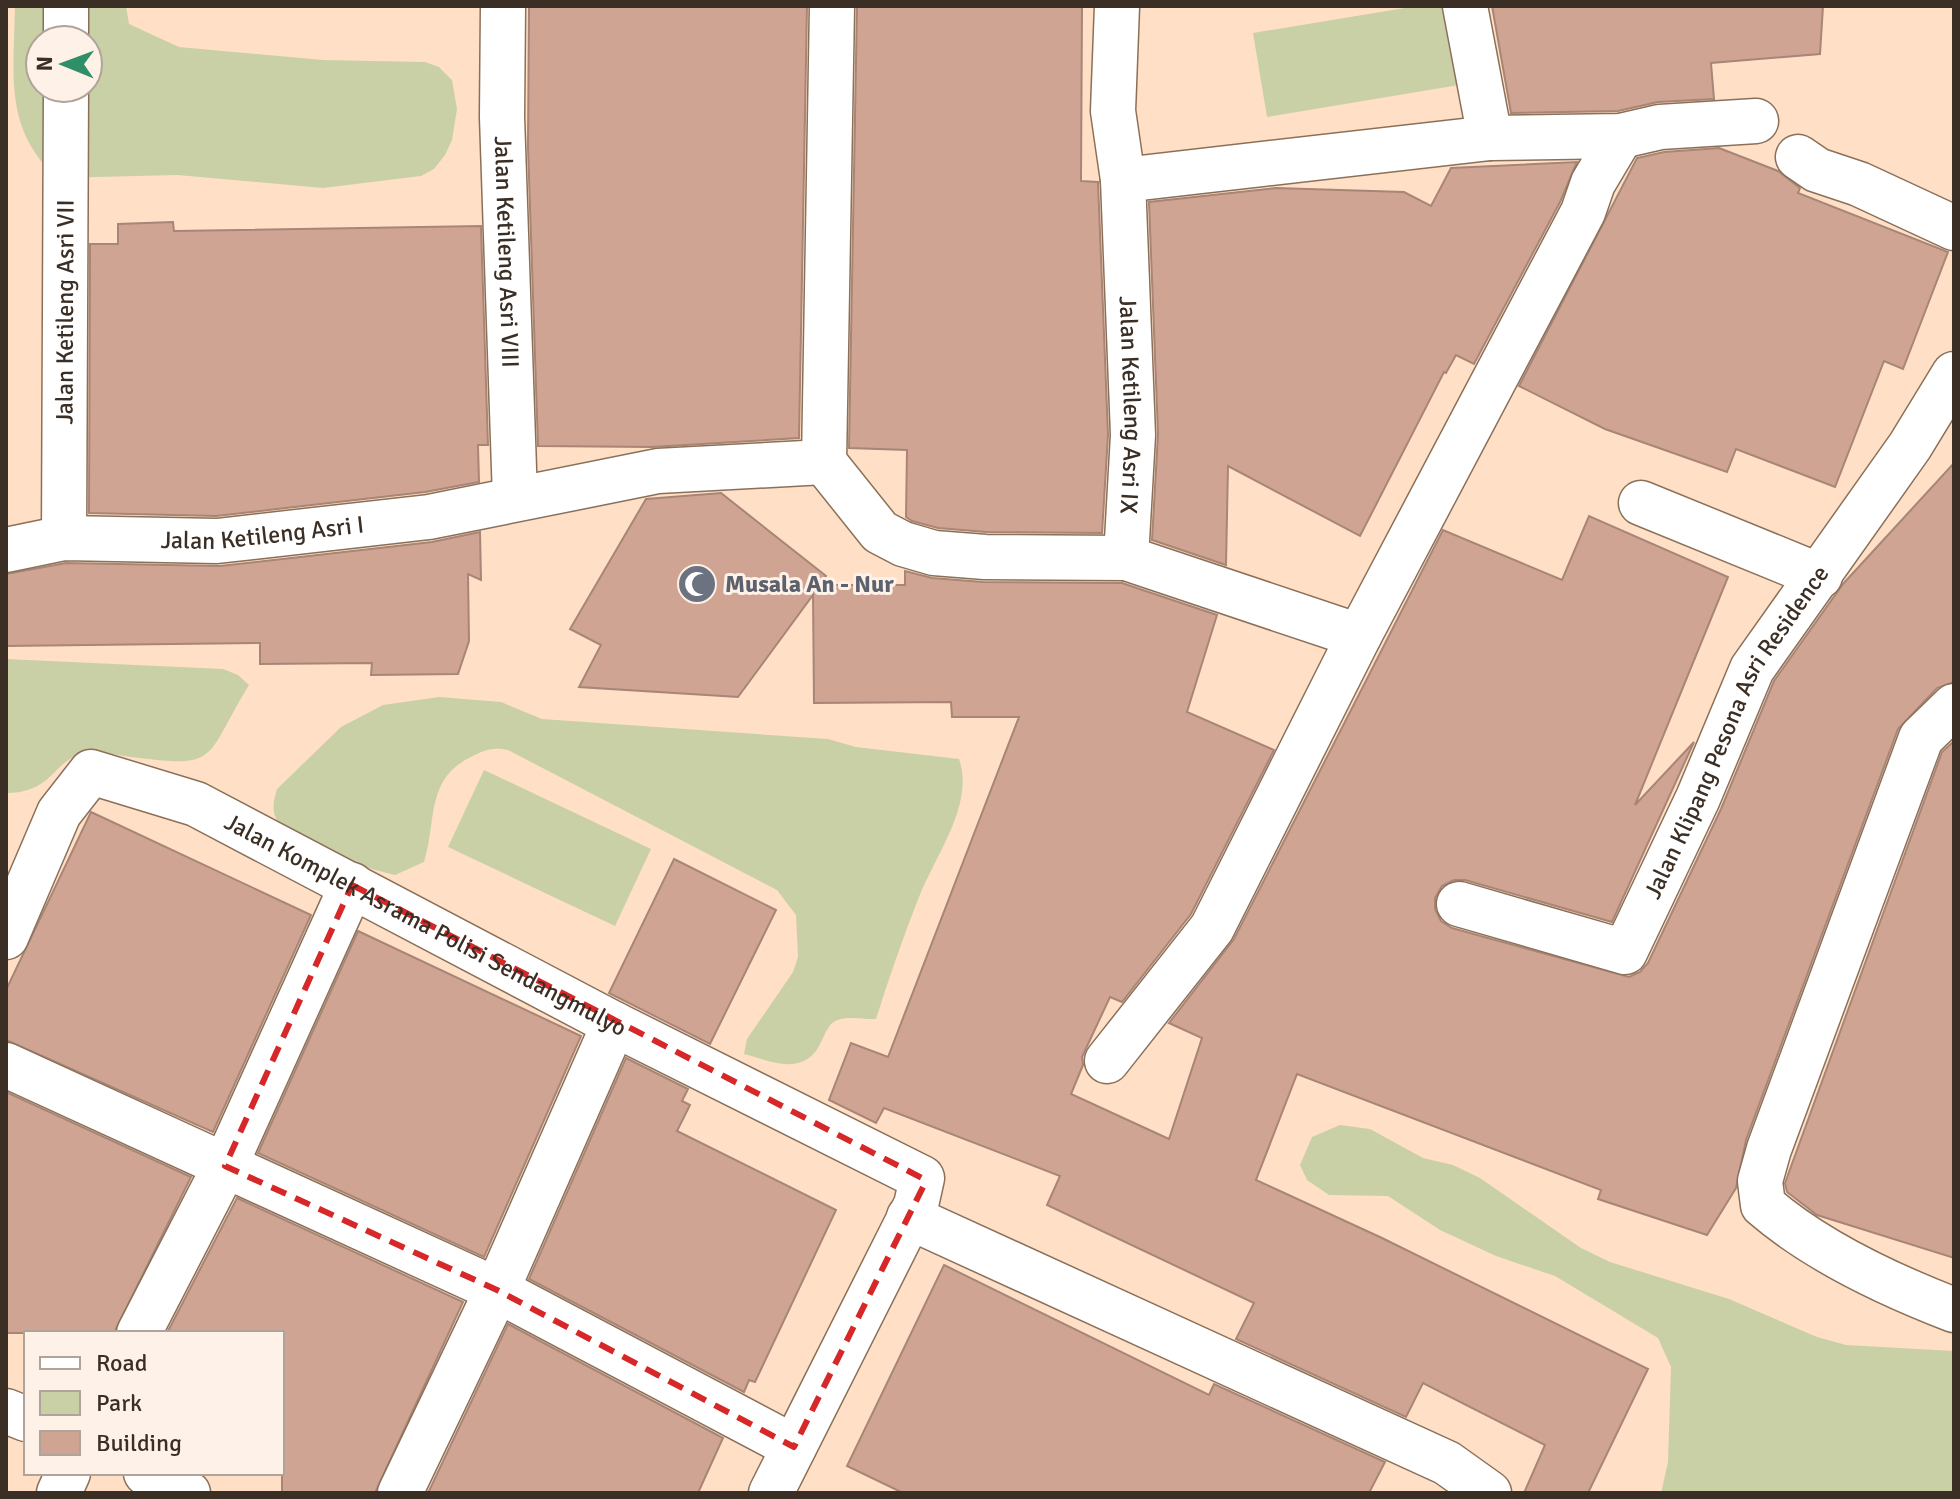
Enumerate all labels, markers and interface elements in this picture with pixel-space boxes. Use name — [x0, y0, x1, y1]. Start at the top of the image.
north arrow — [24, 24, 104, 104]
text: N — [31, 56, 58, 72]
street label: Jalan Ketileng Asri VIII — [488, 135, 526, 368]
street label: Jalan Ketileng Asri VII — [50, 199, 81, 425]
street label: Jalan Ketileng Asri IX — [1113, 295, 1148, 515]
street label: Jalan Ketileng Asri I — [160, 509, 366, 556]
street label: Jalan Klipang Pesona Asri Residence — [1638, 560, 1836, 903]
mosque icon: Musala An - Nur — [676, 563, 718, 605]
place label: Musala An - Nur — [725, 569, 894, 599]
street label: Jalan Komplek Asrama Polisi Sendangmulyo — [219, 807, 631, 1043]
legend — [24, 1331, 284, 1475]
text: Road — [96, 1348, 147, 1378]
text: Park — [96, 1388, 142, 1418]
text: Building — [96, 1428, 182, 1458]

